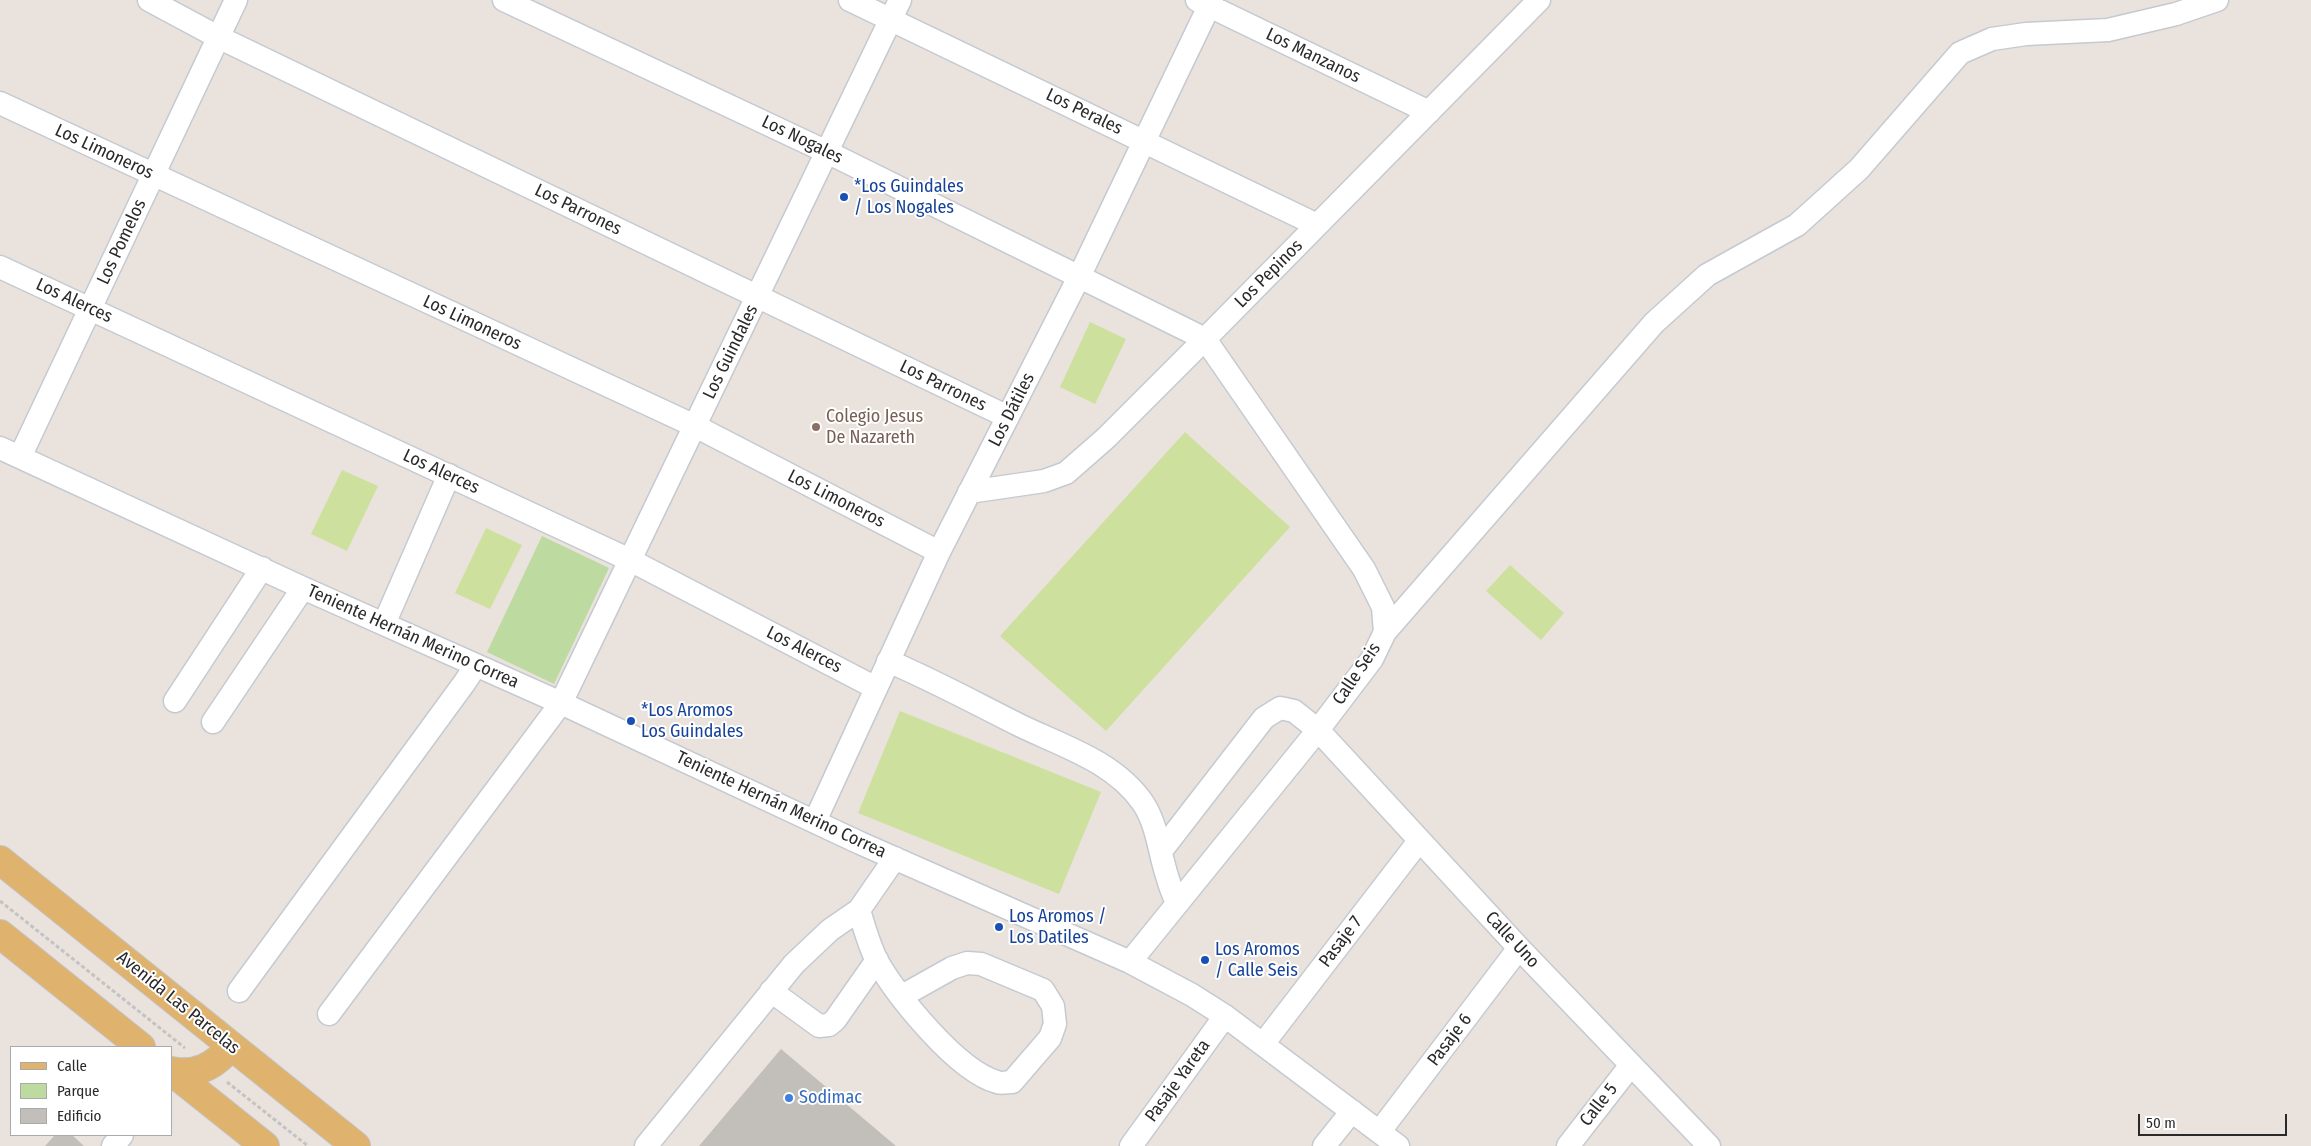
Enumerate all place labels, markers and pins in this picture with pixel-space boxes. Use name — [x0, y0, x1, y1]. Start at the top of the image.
place label: *Los Guindales / Los Nogales — [854, 176, 964, 218]
marker: *Los Guindales / Los Nogales — [838, 191, 850, 203]
place label: Colegio Jesus De Nazareth — [826, 406, 923, 448]
marker: Colegio Jesus De Nazareth — [810, 421, 822, 433]
place label: *Los Aromos Los Guindales — [641, 700, 743, 742]
marker: *Los Aromos Los Guindales — [625, 715, 637, 727]
place label: Los Aromos / Los Datiles — [1009, 906, 1106, 949]
marker: Los Aromos / Los Datiles — [993, 921, 1005, 933]
place label: Los Aromos / Calle Seis — [1215, 939, 1300, 982]
marker: Los Aromos / Calle Seis — [1199, 954, 1211, 966]
place label: Sodimac — [799, 1087, 862, 1109]
marker: Sodimac — [783, 1092, 795, 1104]

